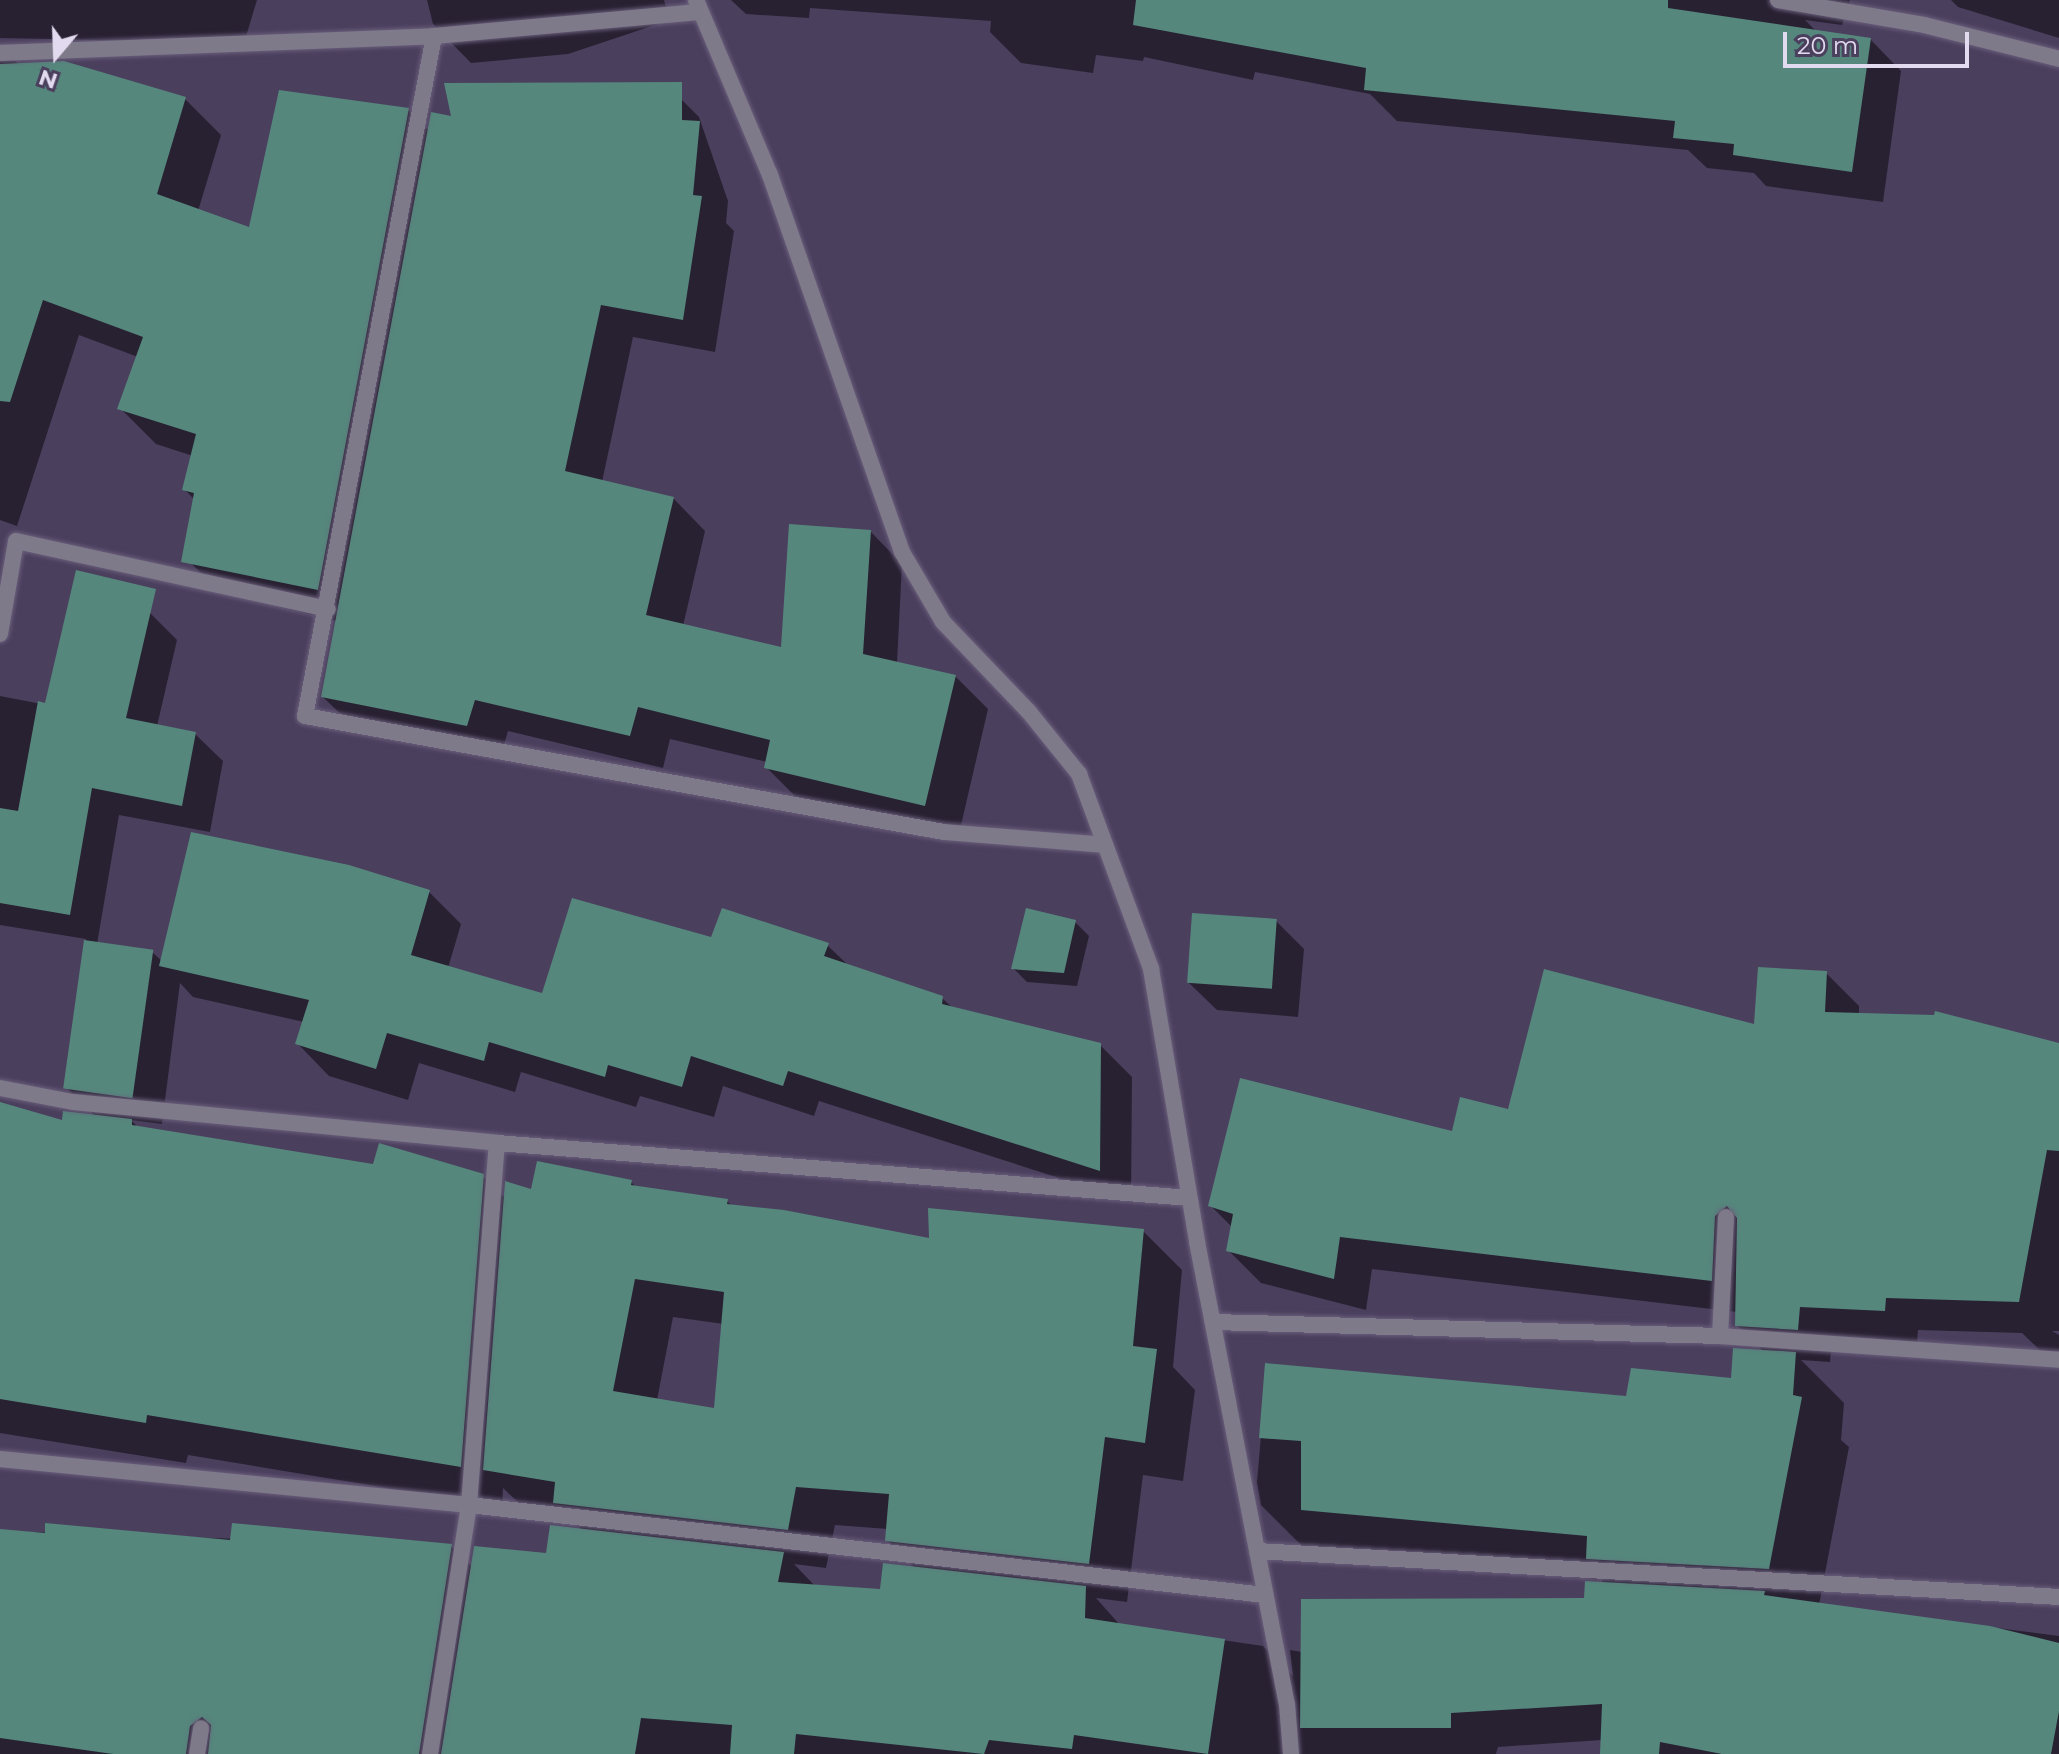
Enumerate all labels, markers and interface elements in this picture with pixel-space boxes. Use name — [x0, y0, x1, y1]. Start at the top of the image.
north arrow — [16, 16, 96, 96]
scale bar — [1787, 16, 1973, 66]
text: 20 m — [1797, 31, 1858, 60]
text: N — [35, 64, 61, 95]

